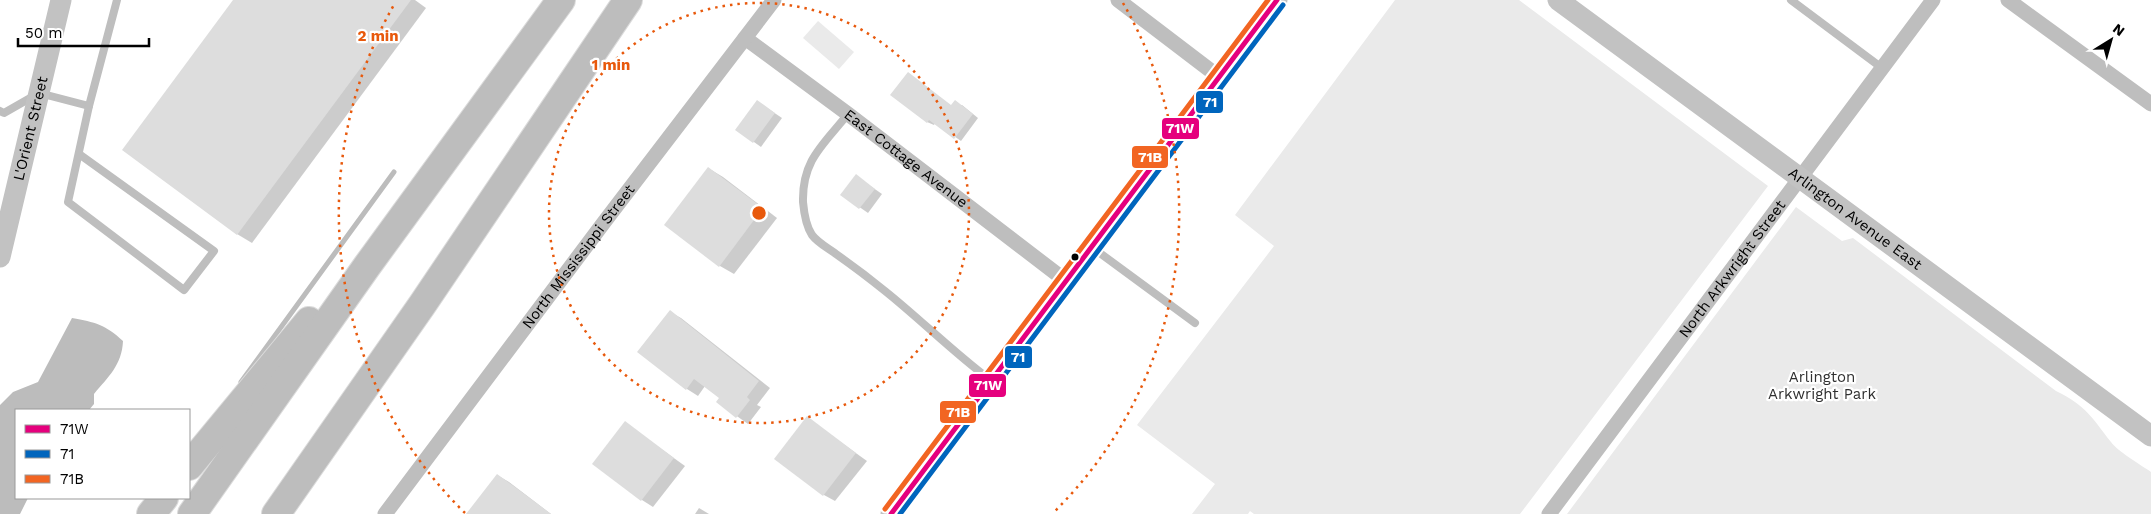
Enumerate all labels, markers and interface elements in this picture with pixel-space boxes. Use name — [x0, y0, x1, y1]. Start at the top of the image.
scale bar — [18, 15, 149, 47]
north arrow — [2086, 15, 2136, 65]
text: N — [2110, 20, 2128, 39]
text: 50 m — [25, 24, 62, 42]
text: 2 min — [357, 27, 399, 45]
text: 1 min — [592, 56, 630, 74]
street label: L'Orient Street — [9, 74, 52, 182]
line badge: 71 — [1195, 90, 1224, 114]
text: 71 — [1203, 94, 1217, 110]
street label: East Cottage Avenue — [841, 105, 971, 211]
line badge: 71W — [1161, 117, 1200, 140]
text: 71W — [1166, 120, 1194, 136]
line badge: 71B — [1131, 145, 1169, 169]
text: 71B — [1138, 149, 1162, 165]
street label: Arlington Avenue East — [1785, 163, 1926, 274]
street label: North Mississippi Street — [518, 180, 639, 332]
street label: North Arkwright Street — [1675, 196, 1790, 341]
centre of rings — [750, 204, 768, 222]
unlabelled marker — [1070, 252, 1080, 262]
line badge: 71 — [1004, 345, 1033, 369]
text: 71 — [1011, 349, 1025, 365]
park label: Arlington Arkwright Park — [1768, 368, 1876, 403]
line badge: 71W — [968, 373, 1007, 398]
text: 71W — [974, 377, 1002, 393]
line badge: 71B — [939, 400, 977, 424]
text: 71B — [946, 404, 970, 420]
legend — [15, 409, 190, 499]
text: 71W — [60, 420, 89, 438]
text: 71 — [60, 445, 74, 463]
text: 71B — [60, 470, 84, 488]

